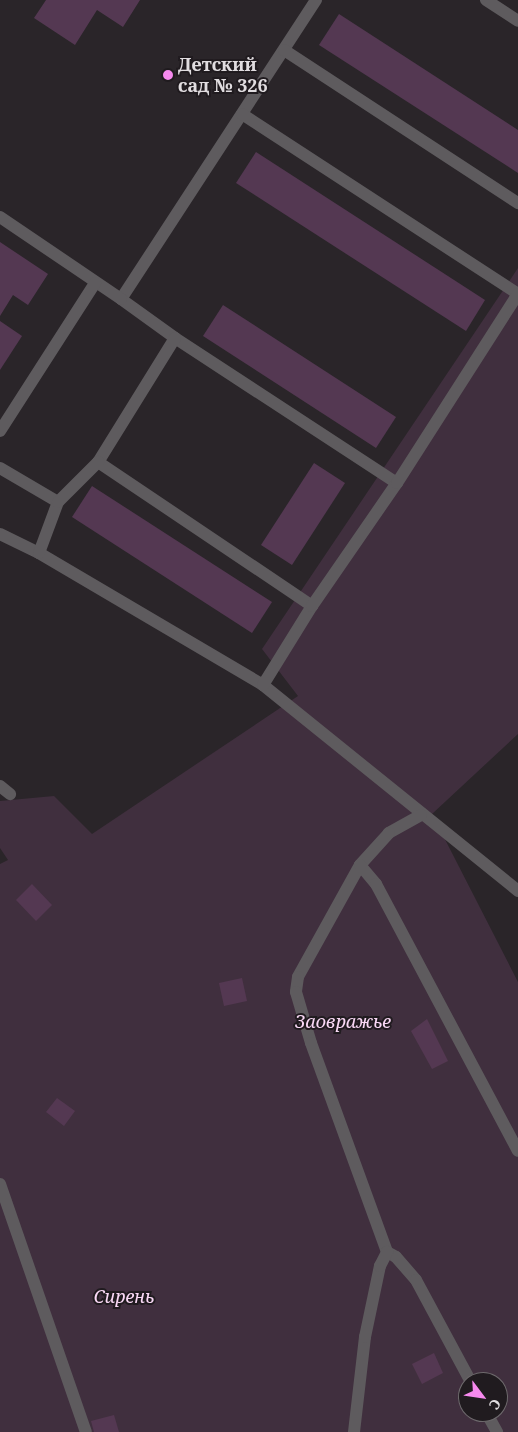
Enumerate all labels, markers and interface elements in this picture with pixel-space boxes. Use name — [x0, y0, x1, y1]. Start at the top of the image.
place label: Детский сад № 326 — [178, 54, 268, 96]
marker: Детский сад № 326 — [162, 69, 174, 81]
park label: Заовражье — [295, 1010, 391, 1032]
park label: Сирень — [93, 1285, 155, 1307]
north arrow — [458, 1372, 508, 1422]
text: С — [485, 1396, 506, 1413]

